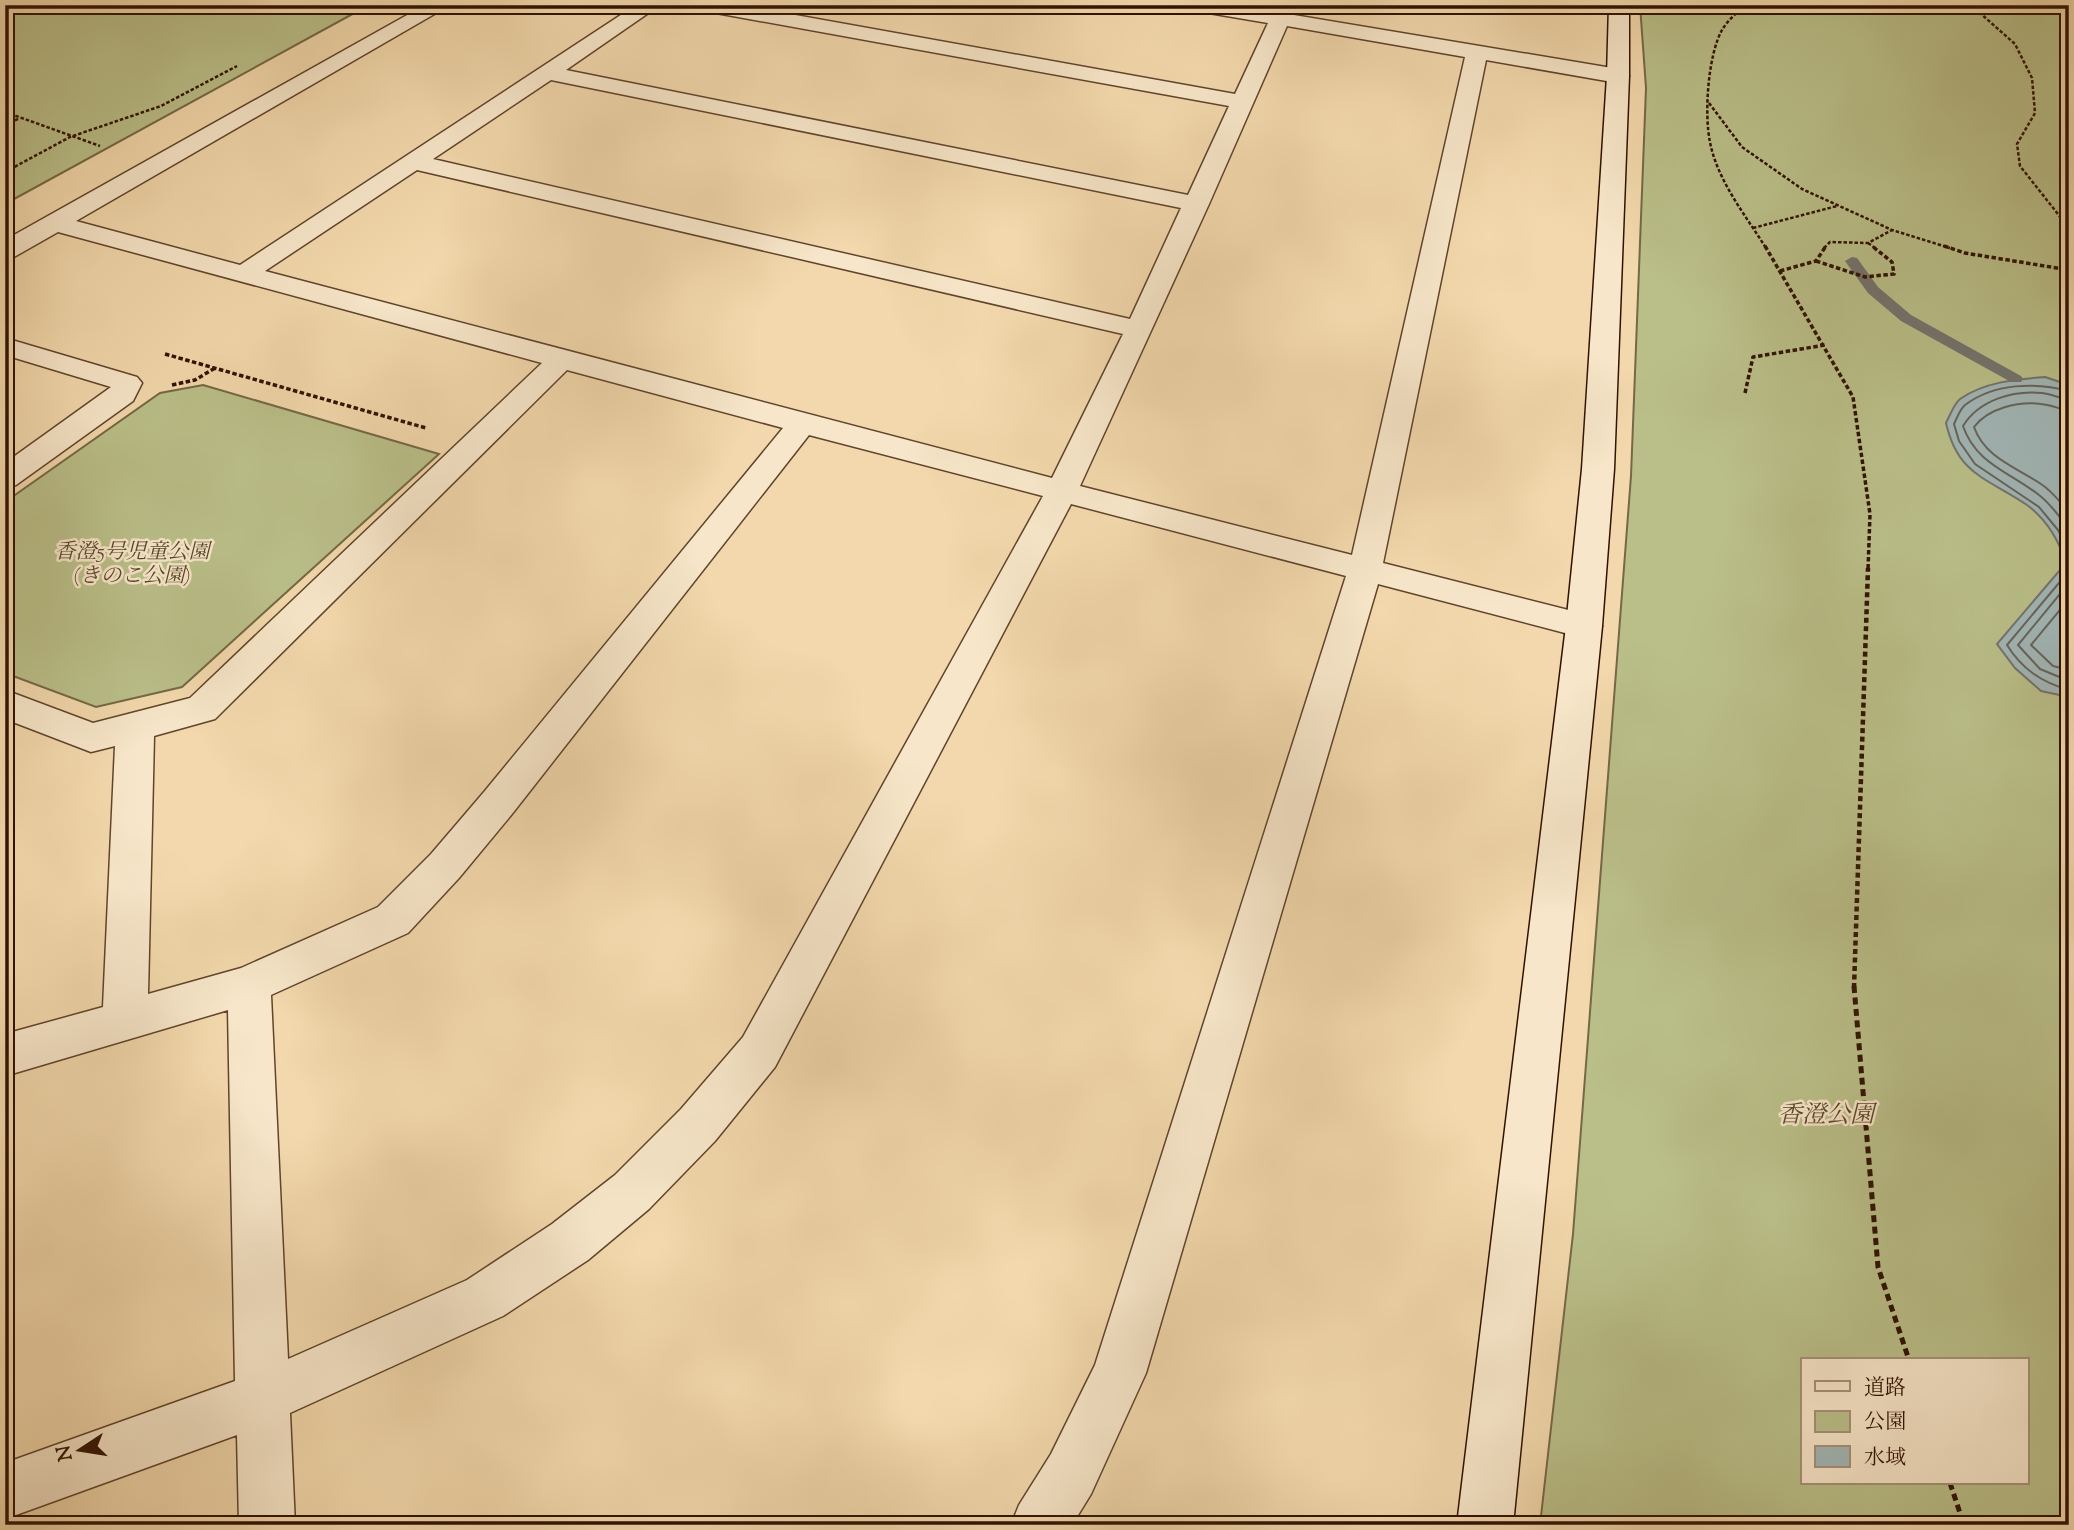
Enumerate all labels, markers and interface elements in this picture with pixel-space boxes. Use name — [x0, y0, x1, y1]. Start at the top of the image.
park label: 香澄5号児童公園 (きのこ公園) — [55, 538, 212, 592]
park label: 香澄公園 — [1778, 1099, 1878, 1133]
legend — [1801, 1358, 2028, 1484]
text: 道路 — [1864, 1374, 1906, 1404]
text: 公園 — [1864, 1408, 1906, 1438]
north arrow — [46, 1414, 116, 1484]
text: N — [51, 1443, 81, 1463]
text: 水域 — [1864, 1444, 1906, 1474]

